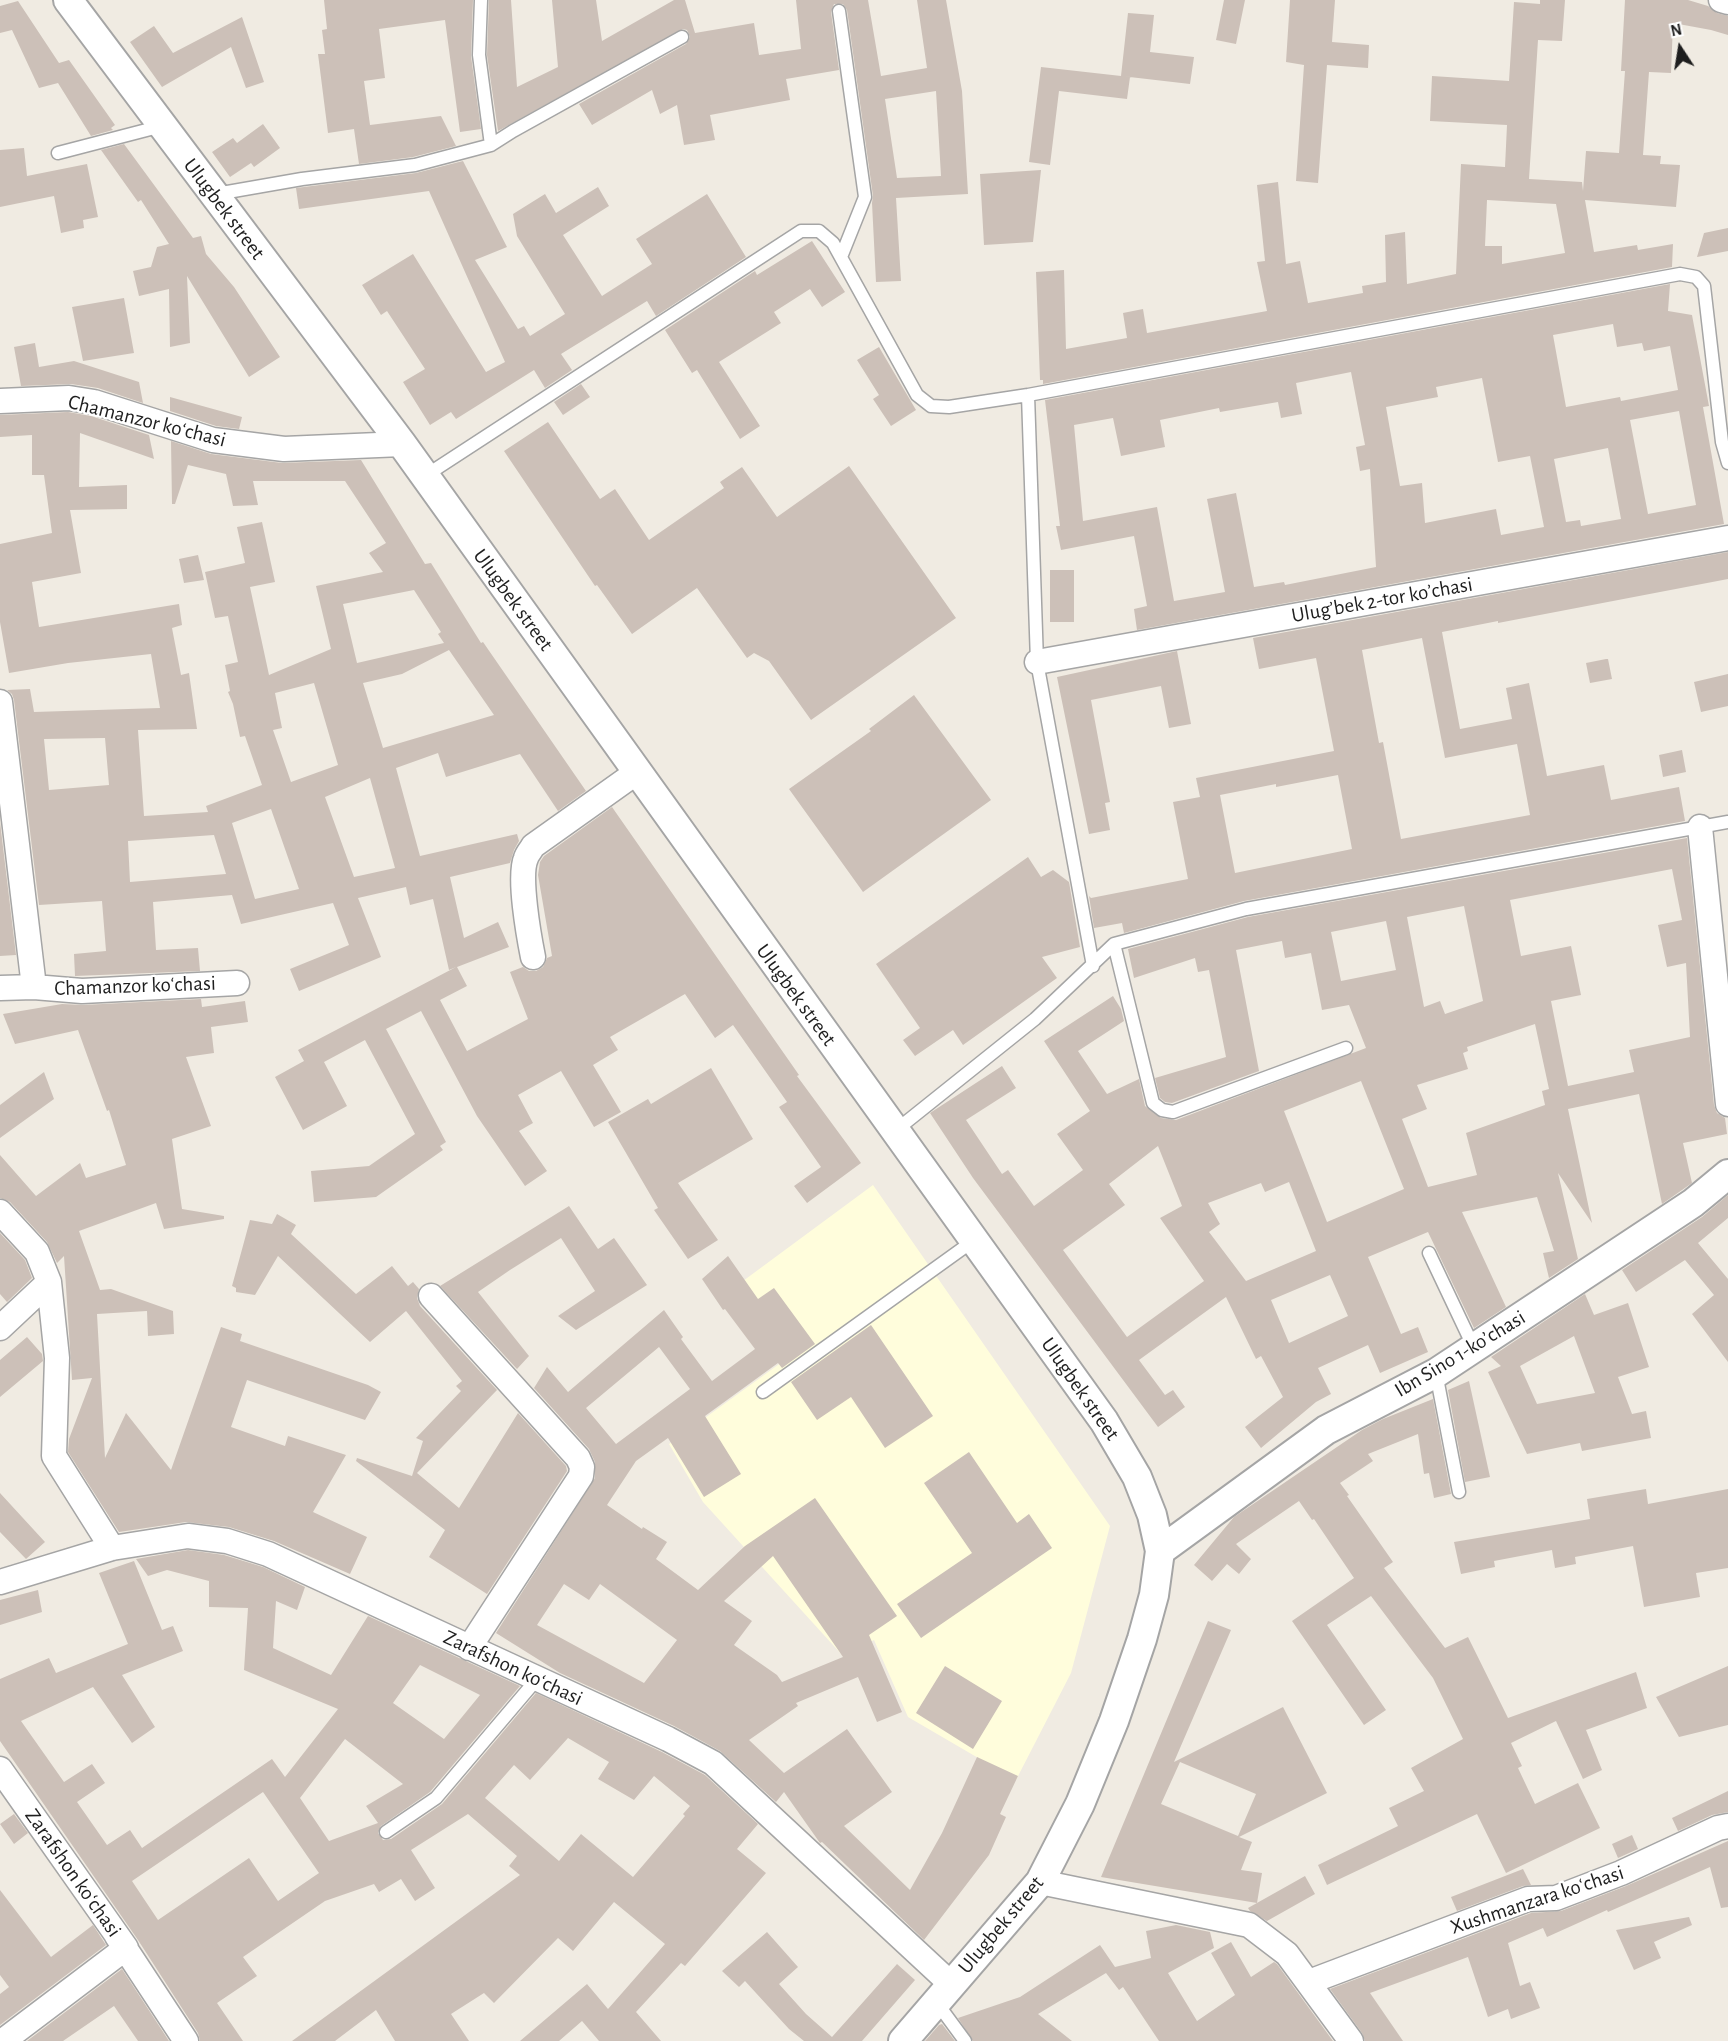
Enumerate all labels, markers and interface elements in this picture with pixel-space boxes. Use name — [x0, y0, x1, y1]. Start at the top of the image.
north arrow — [1650, 18, 1710, 78]
text: N — [1669, 21, 1683, 39]
street label: Ulugbek street — [178, 153, 270, 265]
street label: Chamanzor koʻchasi — [65, 389, 229, 453]
street label: Ulugbek street — [468, 544, 558, 656]
street label: Ulugʼbek 2-tor koʼchasi — [1289, 572, 1475, 628]
street label: Ulugbek street — [751, 939, 841, 1051]
street label: Chamanzor koʻchasi — [54, 971, 216, 1001]
street label: Ibn Sino 1-koʼchasi — [1390, 1305, 1530, 1403]
street label: Ulugbek street — [1035, 1333, 1125, 1445]
street label: Zarafshon koʻchasi — [439, 1625, 587, 1711]
street label: Zarafshon koʻchasi — [19, 1804, 127, 1942]
street label: Xushmanzara koʻchasi — [1447, 1860, 1627, 1940]
street label: Ulugbek street — [953, 1871, 1049, 1979]

